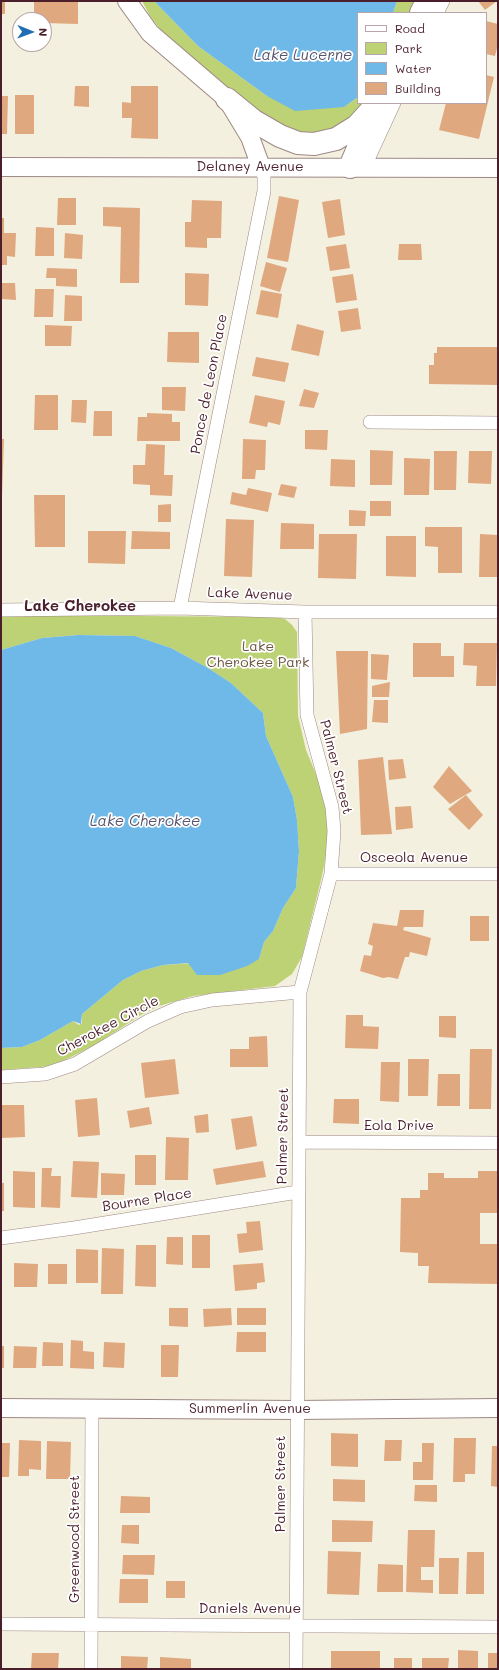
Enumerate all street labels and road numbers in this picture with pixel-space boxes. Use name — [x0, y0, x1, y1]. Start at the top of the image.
street label: Delaney Avenue — [196, 159, 304, 175]
street label: Ponce de Leon Place — [187, 313, 231, 455]
street label: Lake Avenue — [207, 584, 293, 604]
street label: Palmer Street — [316, 718, 356, 816]
street label: Osceola Avenue — [360, 850, 468, 866]
street label: Cherokee Circle — [54, 992, 162, 1060]
street label: Palmer Street — [274, 1088, 292, 1184]
street label: Eola Drive — [364, 1118, 434, 1134]
street label: Bourne Place — [101, 1185, 193, 1215]
street label: Summerlin Avenue — [189, 1401, 311, 1417]
street label: Palmer Street — [273, 1436, 289, 1532]
street label: Greenwood Street — [67, 1475, 83, 1603]
street label: Daniels Avenue — [199, 1601, 301, 1617]

